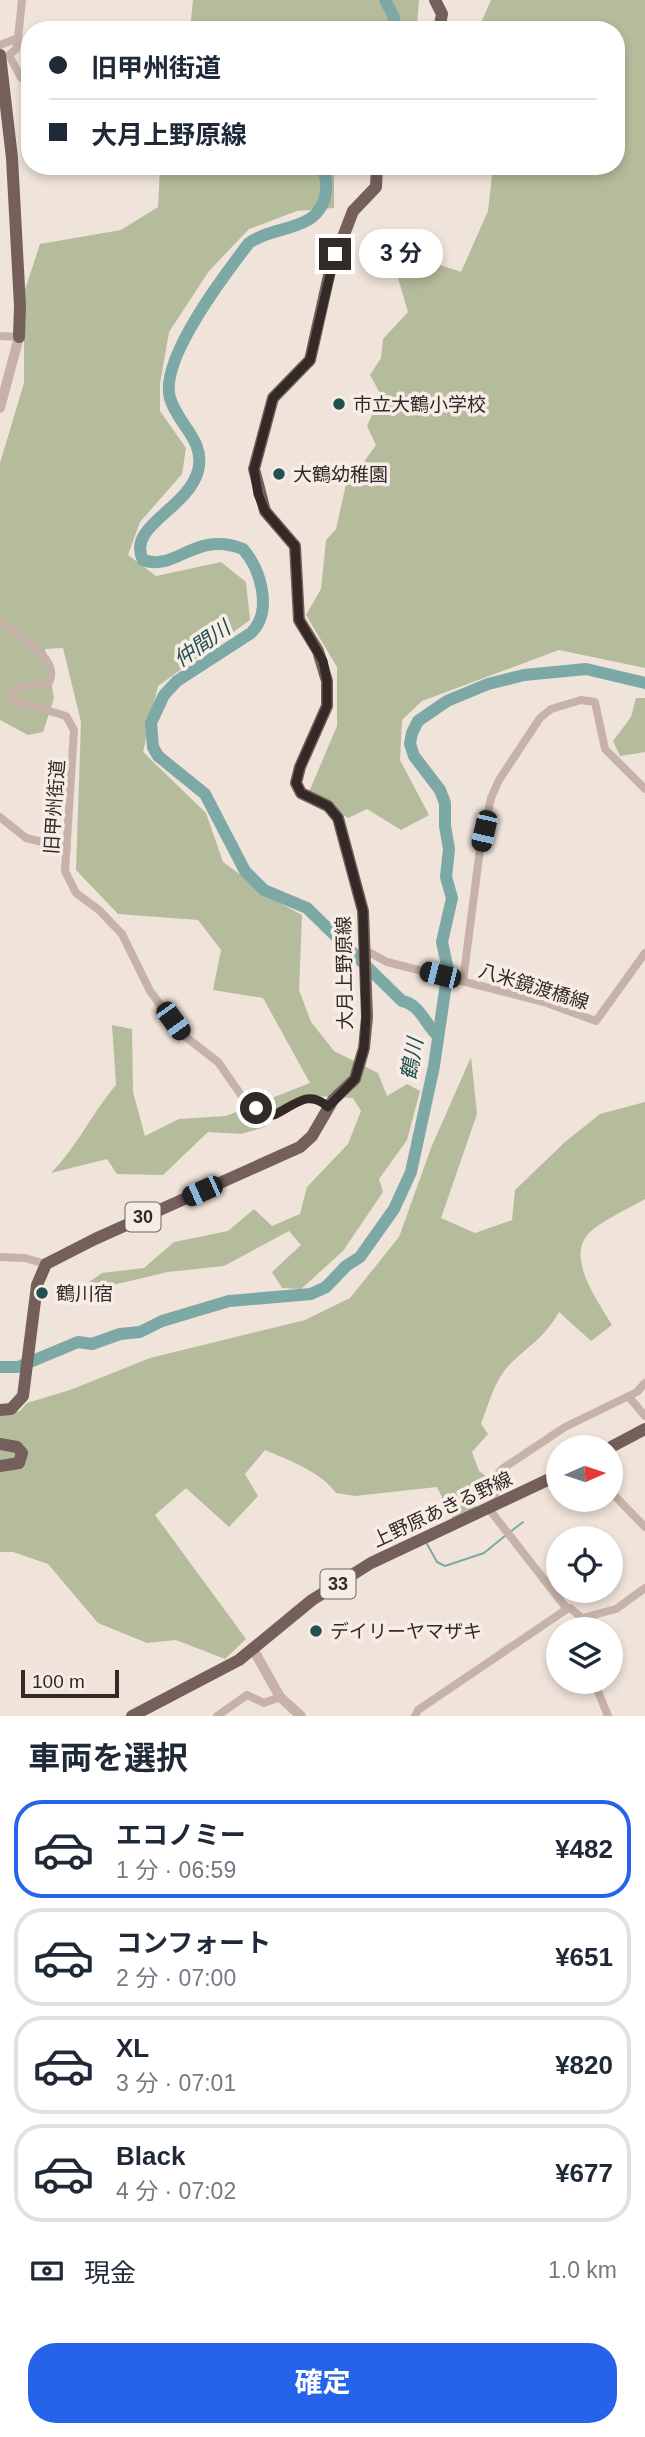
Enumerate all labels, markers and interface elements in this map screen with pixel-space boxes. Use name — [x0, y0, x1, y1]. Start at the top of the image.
text: 旧甲州街道 — [91, 53, 221, 83]
text: 大月上野原線 — [91, 120, 247, 150]
callout: 3 分 — [360, 230, 444, 278]
route end — [319, 238, 351, 270]
text: 3 分 — [380, 240, 422, 266]
place label: 市立大鶴小学校 — [353, 394, 486, 415]
marker: 市立大鶴小学校 — [331, 396, 347, 412]
place label: 大鶴幼稚園 — [293, 464, 388, 485]
marker: 大鶴幼稚園 — [271, 466, 287, 482]
water label: 仲間川 — [169, 615, 236, 671]
street label: 旧甲州街道 — [41, 759, 68, 855]
car — [470, 808, 499, 854]
street label: 大月上野原線 — [333, 916, 356, 1030]
car — [418, 960, 463, 990]
street label: 八米鏡渡橋線 — [476, 960, 591, 1013]
car — [153, 998, 194, 1044]
water label: 鶴川 — [397, 1034, 427, 1082]
route start — [240, 1092, 272, 1124]
car — [179, 1173, 226, 1209]
road number: 30 — [125, 1202, 160, 1232]
place label: 鶴川宿 — [56, 1283, 113, 1304]
marker: 鶴川宿 — [34, 1285, 50, 1301]
north arrow — [546, 1435, 623, 1512]
map controls — [546, 1435, 623, 1694]
street label: 上野原あきる野線 — [369, 1468, 515, 1551]
button: locate — [546, 1526, 623, 1603]
road number: 33 — [320, 1569, 356, 1598]
button: layers — [546, 1617, 623, 1694]
place label: デイリーヤマザキ — [330, 1621, 482, 1642]
marker: デイリーヤマザキ — [308, 1623, 324, 1639]
scale bar — [21, 1667, 119, 1699]
text: 100 m — [32, 1671, 85, 1692]
text: 車両を選択 — [28, 1740, 188, 1776]
icon: car — [32, 1818, 95, 1881]
text: エコノミー — [116, 1820, 246, 1850]
text: ¥482 — [555, 1834, 613, 1864]
text: 1 分 · 06:59 — [116, 1857, 236, 1883]
icon: car — [32, 1926, 95, 1989]
text: コンフォート — [116, 1928, 271, 1958]
text: ¥651 — [555, 1942, 613, 1972]
text: 2 分 · 07:00 — [116, 1965, 236, 1991]
text: XL — [116, 2033, 149, 2063]
icon: car — [32, 2034, 95, 2097]
text: ¥820 — [555, 2050, 613, 2080]
text: 3 分 · 07:01 — [116, 2070, 236, 2096]
text: Black — [116, 2141, 185, 2171]
icon: car — [32, 2142, 95, 2205]
text: ¥677 — [555, 2158, 613, 2188]
text: 4 分 · 07:02 — [116, 2178, 236, 2204]
icon: cash — [28, 2252, 66, 2290]
text: 1.0 km — [548, 2257, 617, 2283]
text: 現金 — [84, 2258, 136, 2288]
button: 確定 — [28, 2343, 617, 2423]

